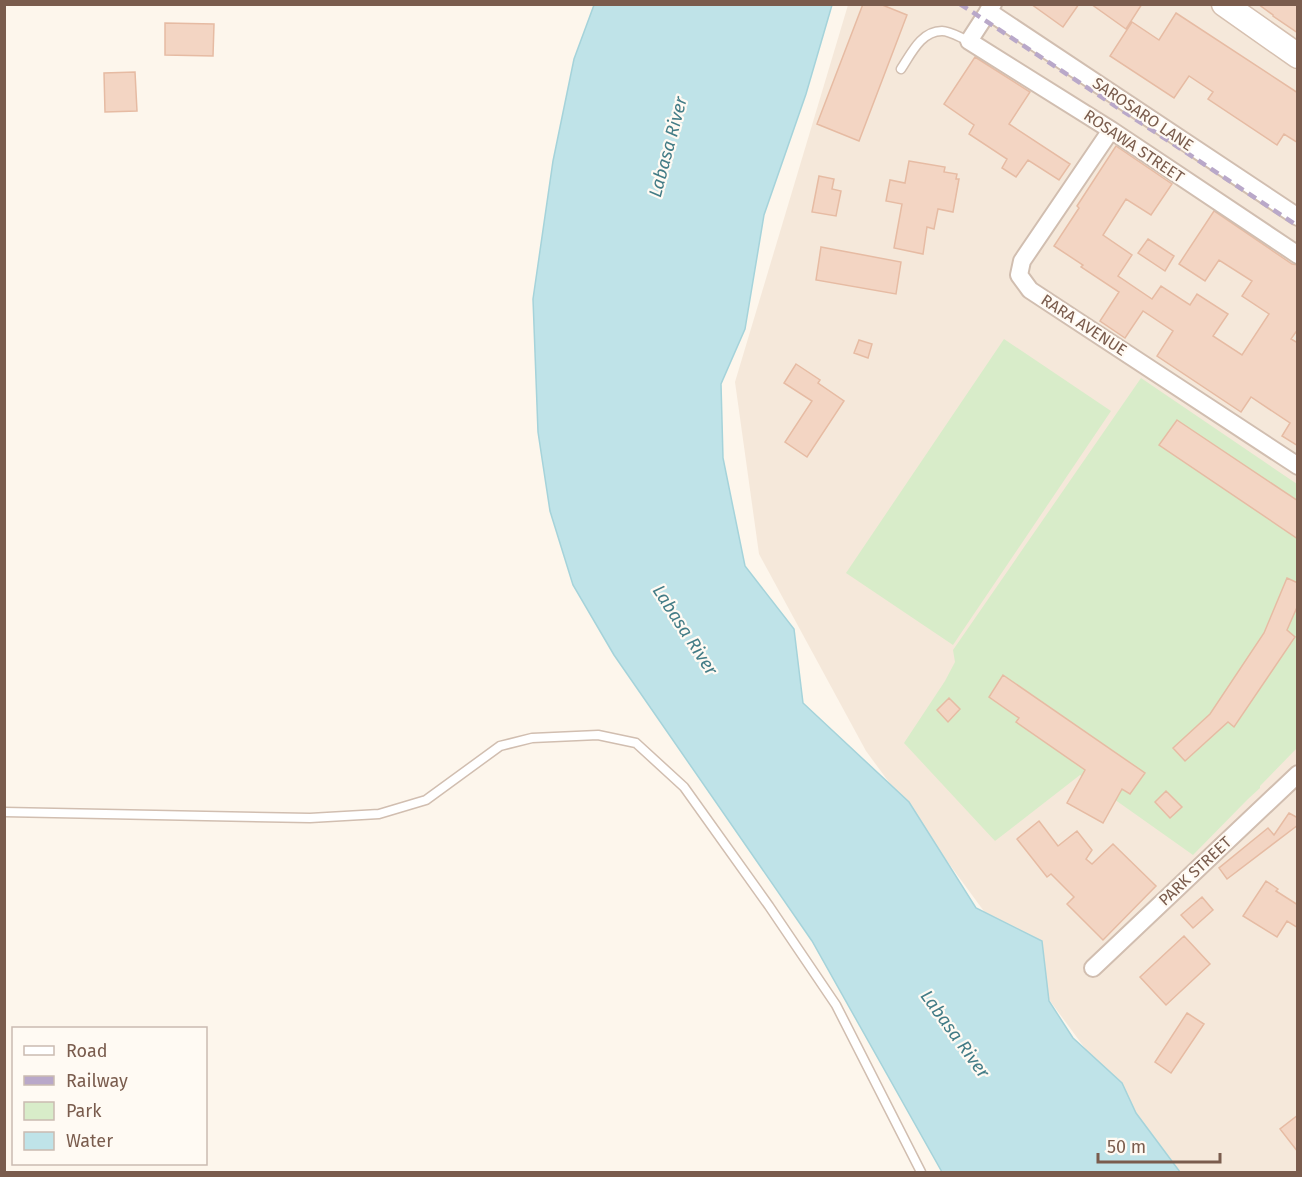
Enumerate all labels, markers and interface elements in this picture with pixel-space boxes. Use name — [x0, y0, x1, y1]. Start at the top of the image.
street label: SAROSARO LANE — [1089, 73, 1197, 155]
water label: Labasa River — [644, 93, 692, 200]
street label: ROSAWA STREET — [1080, 105, 1188, 187]
street label: RARA AVENUE — [1038, 290, 1130, 360]
water label: Labasa River — [648, 581, 723, 680]
street label: PARK STREET — [1155, 832, 1236, 910]
water label: Labasa River — [916, 986, 995, 1083]
legend — [12, 1027, 207, 1165]
text: Road — [66, 1040, 108, 1062]
text: Railway — [66, 1070, 128, 1092]
text: Park — [66, 1100, 102, 1122]
scale bar — [1098, 1126, 1220, 1164]
text: Water — [66, 1130, 113, 1152]
text: 50 m — [1107, 1136, 1146, 1158]

